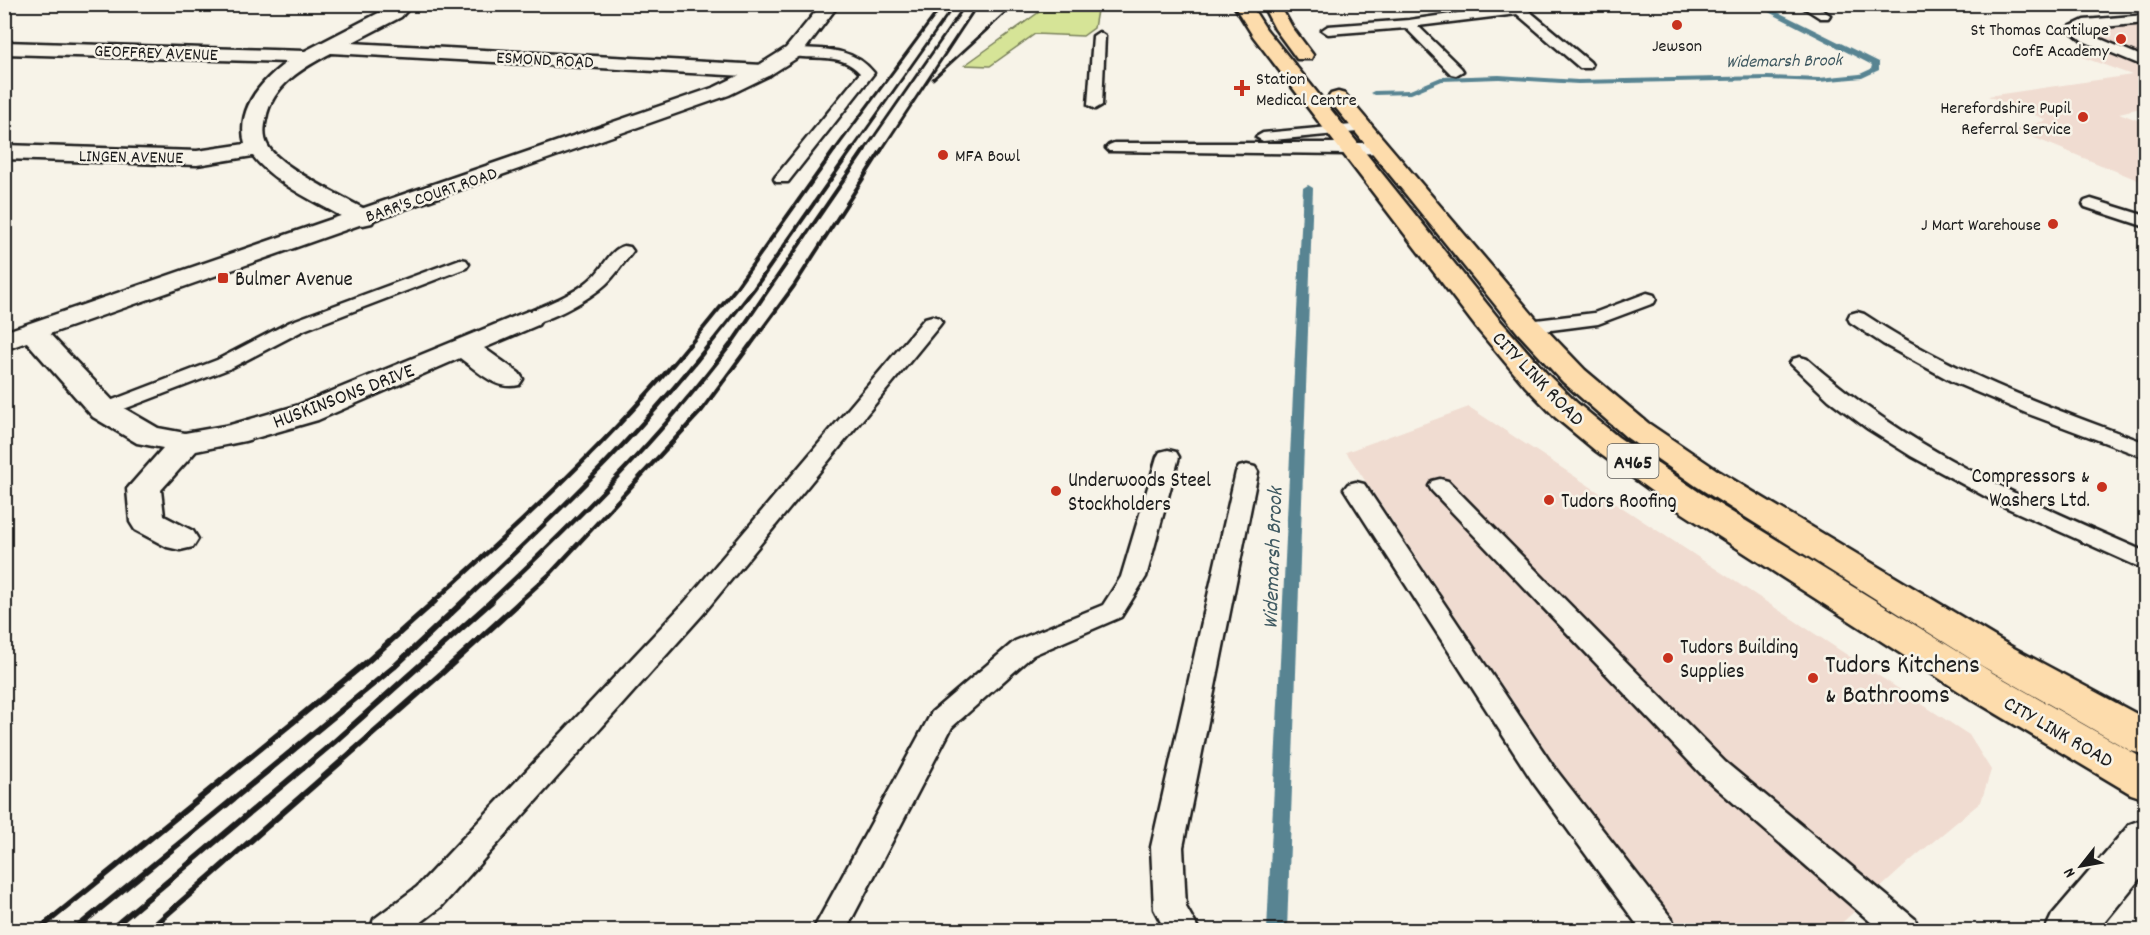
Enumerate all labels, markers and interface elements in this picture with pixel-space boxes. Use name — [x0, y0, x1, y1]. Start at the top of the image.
marker: Jewson — [1670, 18, 1684, 32]
place label: St Thomas Cantilupe CofE Academy — [1970, 19, 2110, 65]
marker: St Thomas Cantilupe CofE Academy — [2114, 32, 2128, 46]
place label: Jewson — [1652, 35, 1702, 60]
street label: GEOFFREY AVENUE — [94, 40, 218, 69]
street label: ESMOND ROAD — [496, 46, 594, 77]
water label: Widemarsh Brook — [1726, 49, 1844, 76]
place label: Station Medical Centre — [1256, 68, 1357, 114]
marker: Station Medical Centre — [1233, 79, 1251, 97]
place label: Herefordshire Pupil Referral Service — [1940, 97, 2072, 143]
marker: Herefordshire Pupil Referral Service — [2076, 110, 2090, 124]
street label: LINGEN AVENUE — [78, 145, 183, 172]
place label: MFA Bowl — [955, 145, 1021, 170]
marker: MFA Bowl — [936, 148, 950, 162]
street label: BARR'S COURT ROAD — [363, 162, 501, 231]
place label: J Mart Warehouse — [1921, 214, 2041, 239]
marker: J Mart Warehouse — [2046, 217, 2060, 231]
place label: Bulmer Avenue — [235, 266, 353, 296]
marker: Bulmer Avenue — [216, 271, 230, 285]
street label: CITY LINK ROAD — [1484, 326, 1590, 435]
street label: HUSKINSONS DRIVE — [269, 357, 420, 439]
road number: A465 — [1608, 444, 1658, 478]
place label: Compressors & Washers Ltd. — [1971, 463, 2090, 517]
place label: Underwoods Steel Stockholders — [1068, 467, 1211, 521]
marker: Compressors & Washers Ltd. — [2095, 480, 2109, 494]
marker: Underwoods Steel Stockholders — [1049, 484, 1063, 498]
water label: Widemarsh Brook — [1257, 485, 1293, 630]
place label: Tudors Roofing — [1561, 488, 1677, 518]
marker: Tudors Roofing — [1542, 493, 1556, 507]
place label: Tudors Building Supplies — [1680, 634, 1799, 688]
place label: Tudors Kitchens & Bathrooms — [1825, 648, 1980, 715]
marker: Tudors Building Supplies — [1661, 651, 1675, 665]
marker: Tudors Kitchens & Bathrooms — [1806, 671, 1820, 685]
street label: CITY LINK ROAD — [1997, 690, 2118, 777]
north arrow — [2051, 836, 2111, 896]
text: N — [2058, 863, 2082, 882]

